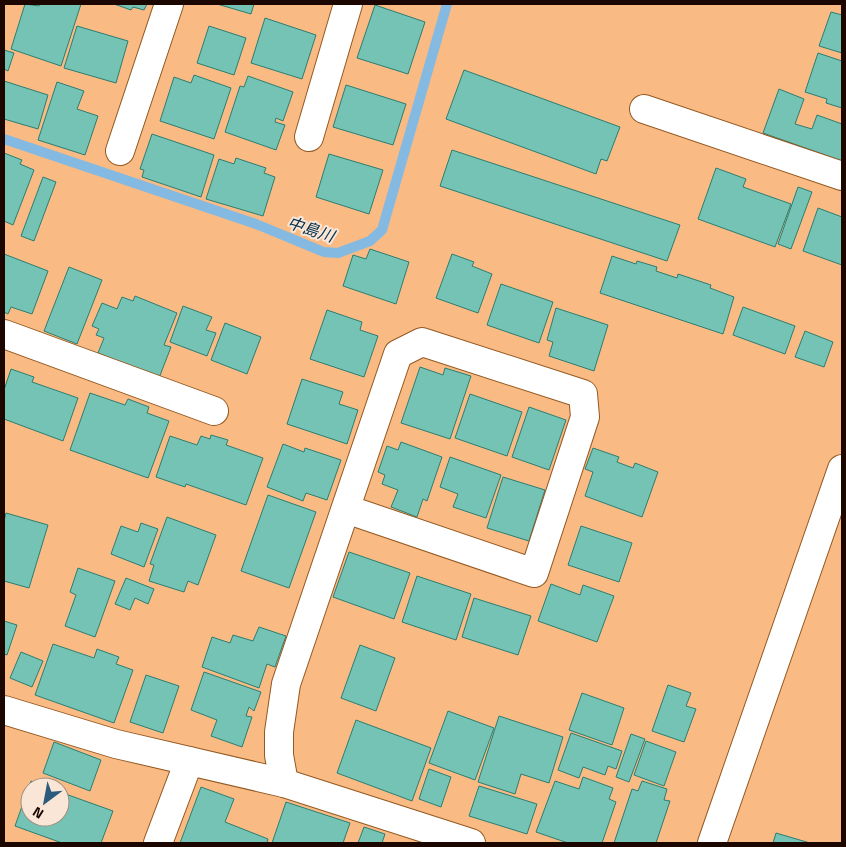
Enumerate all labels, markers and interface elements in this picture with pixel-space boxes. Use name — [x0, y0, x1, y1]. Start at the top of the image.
water label: 中島川 — [284, 210, 339, 248]
north arrow — [20, 777, 70, 827]
text: N — [28, 802, 48, 825]

